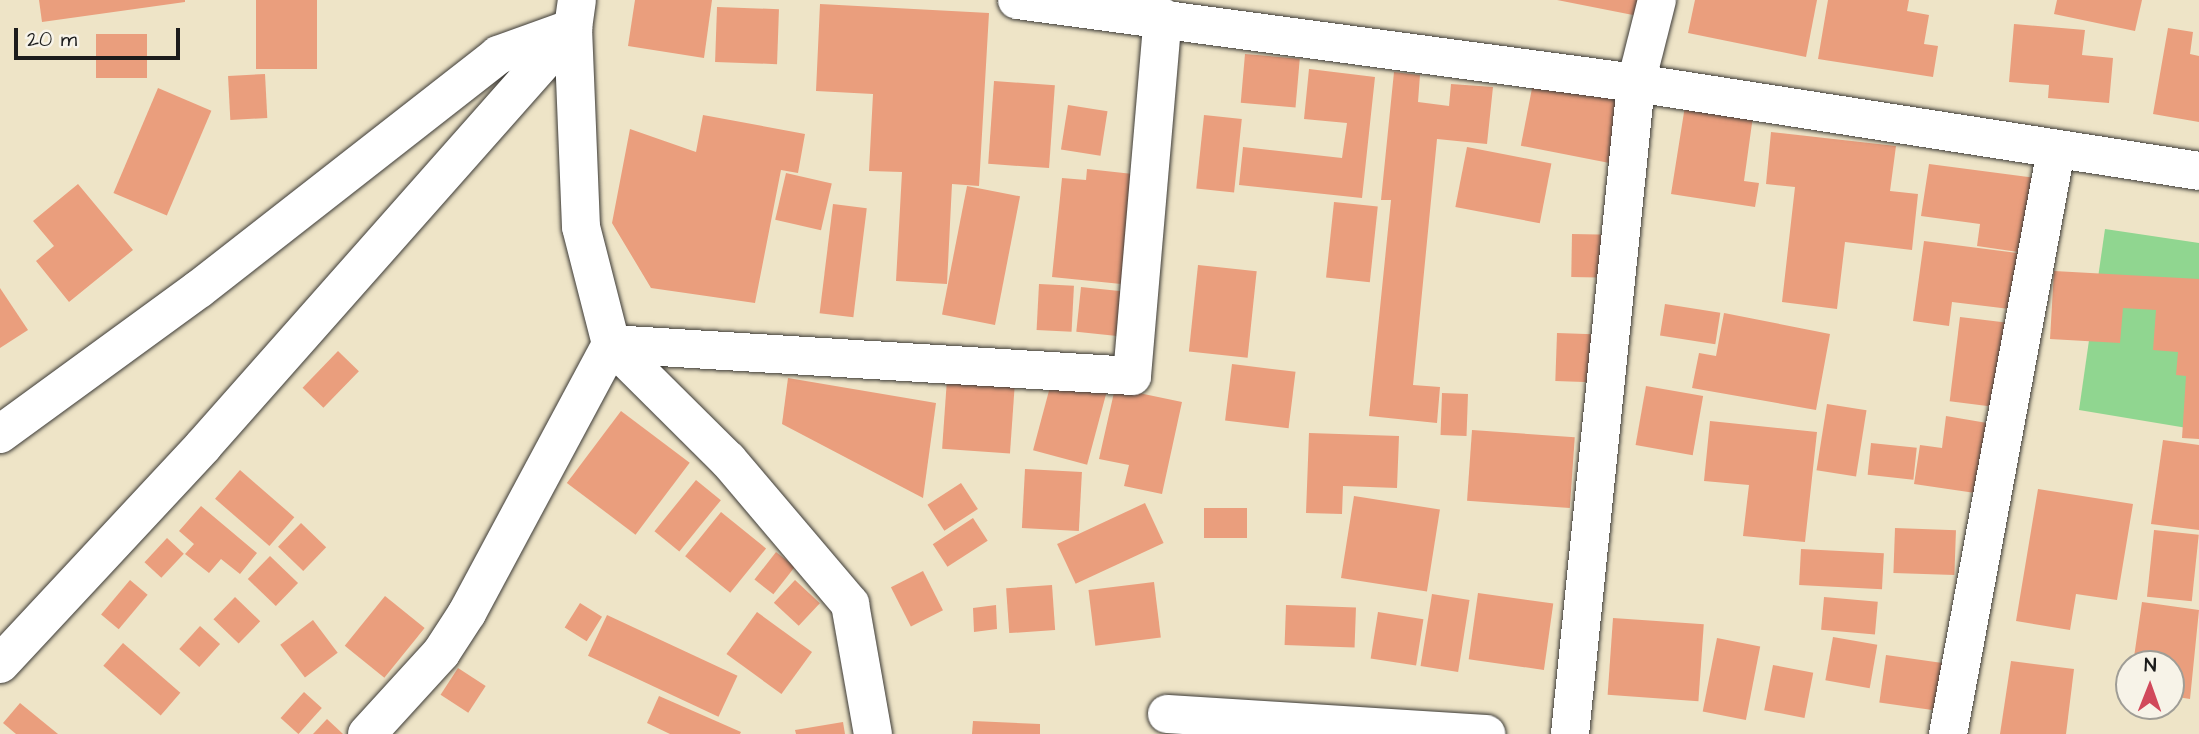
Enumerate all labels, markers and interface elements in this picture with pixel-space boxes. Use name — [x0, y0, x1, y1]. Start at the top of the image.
scale bar — [18, 14, 184, 58]
text: 20 m — [27, 25, 77, 54]
north arrow — [2115, 650, 2185, 720]
text: N — [2144, 652, 2157, 679]

